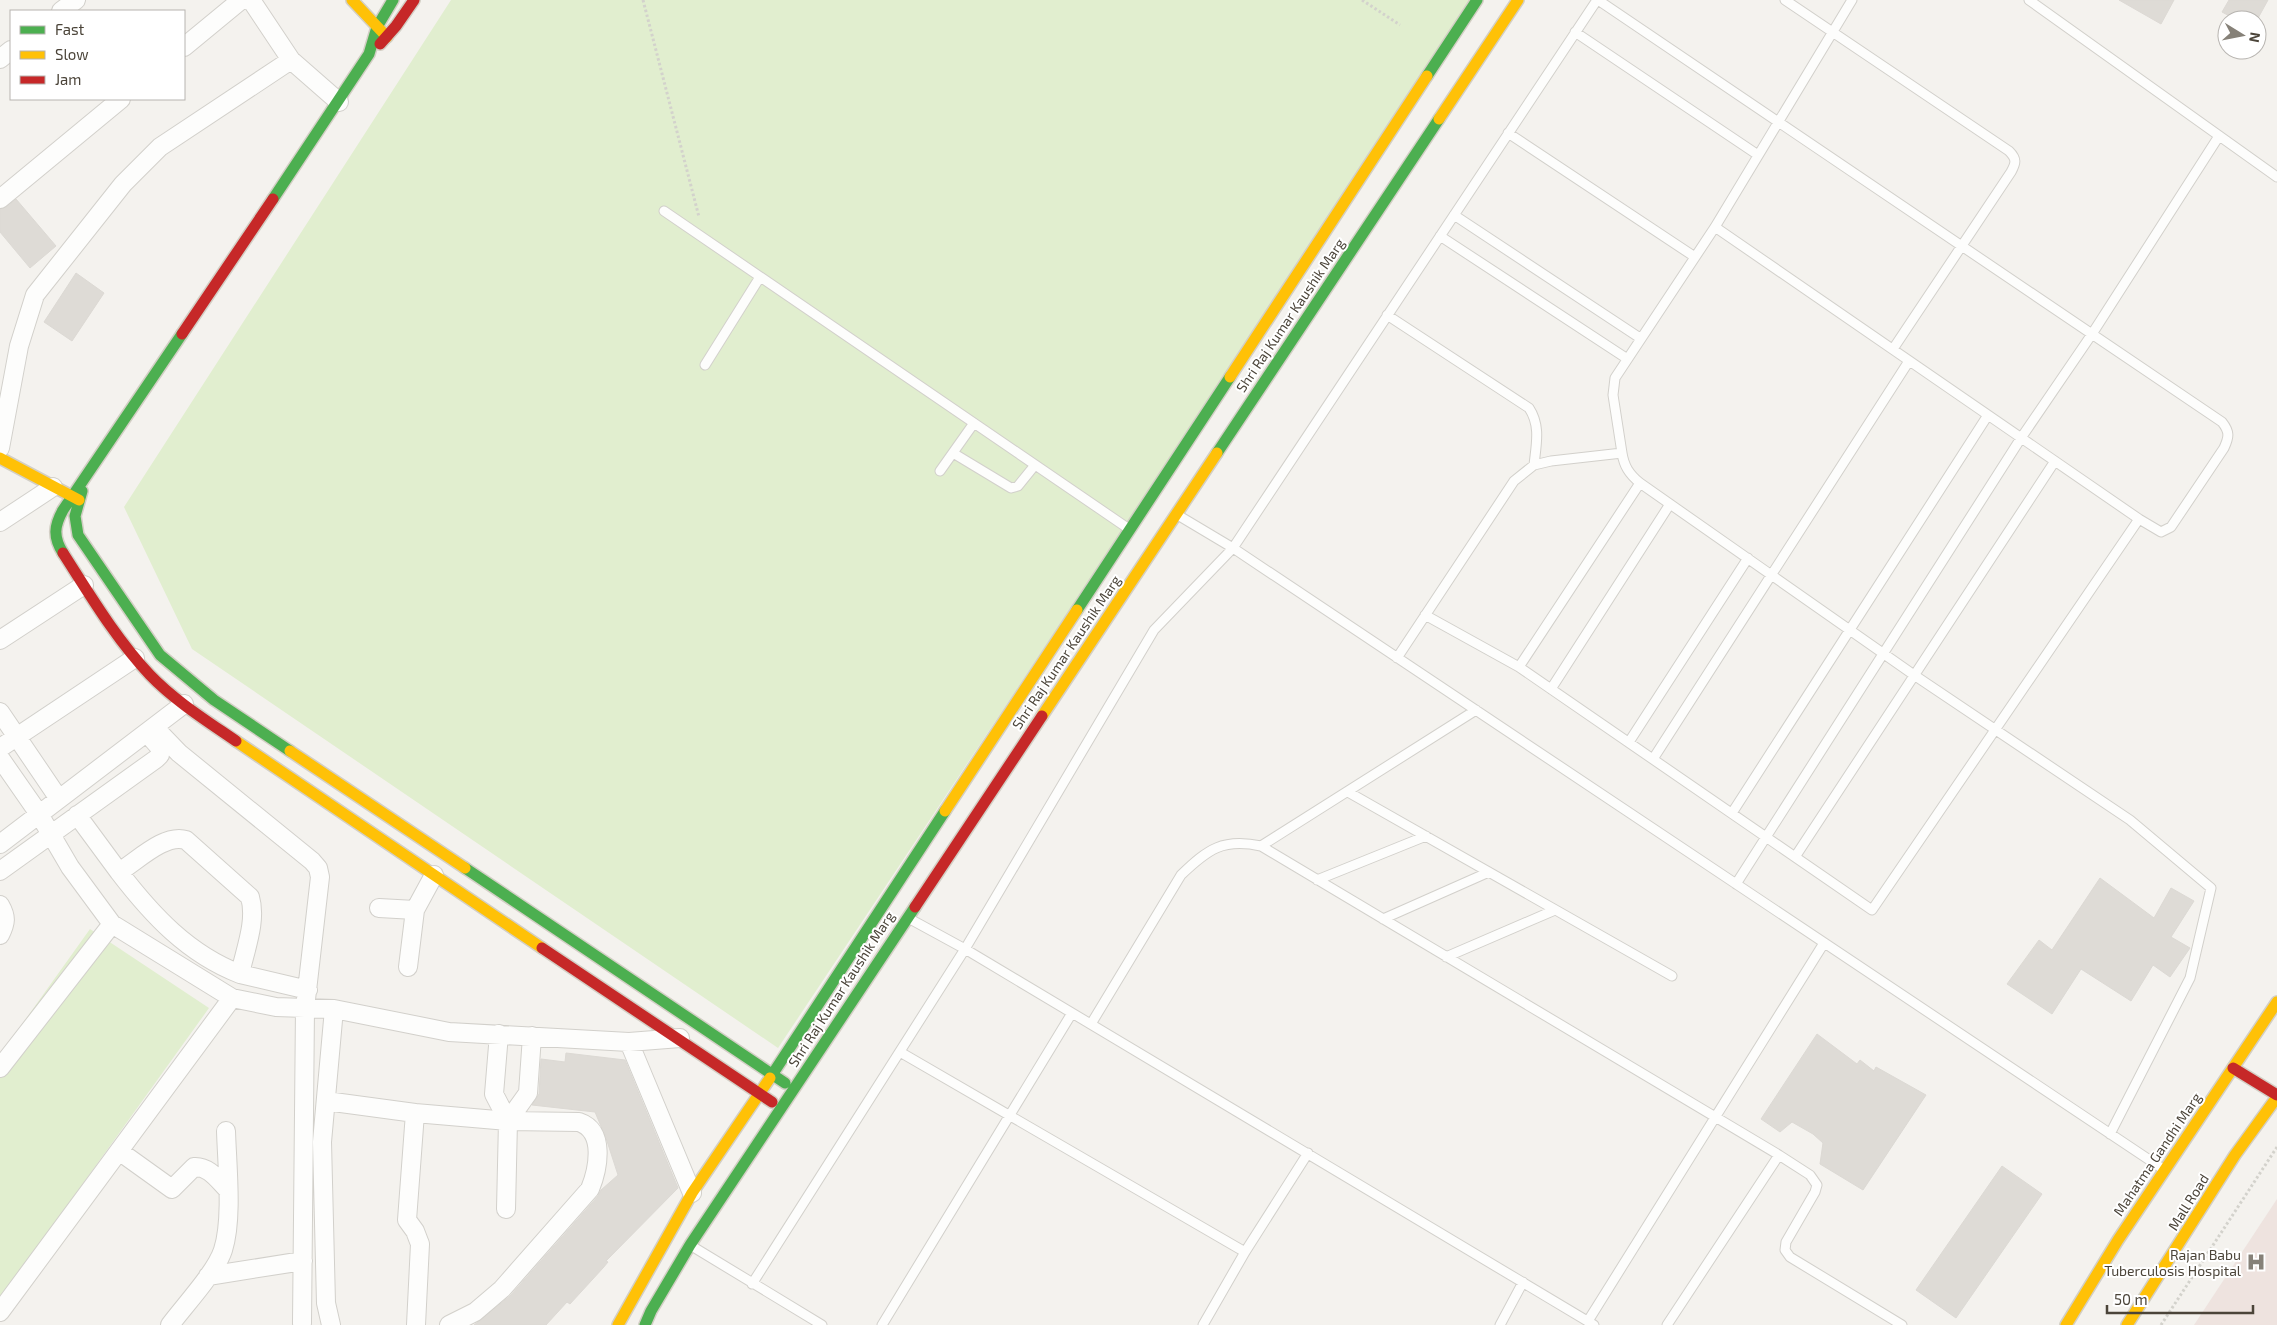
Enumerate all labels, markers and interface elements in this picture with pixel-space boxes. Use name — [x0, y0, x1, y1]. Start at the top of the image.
legend — [10, 10, 185, 100]
north arrow — [2217, 10, 2267, 60]
text: Fast — [55, 20, 85, 38]
text: N — [2246, 31, 2265, 44]
text: Slow — [55, 45, 89, 63]
text: Jam — [55, 70, 81, 88]
street label: Shri Raj Kumar Kaushik Marg — [1232, 235, 1348, 395]
street label: Shri Raj Kumar Kaushik Marg — [1008, 572, 1124, 732]
street label: Shri Raj Kumar Kaushik Marg — [784, 908, 898, 1070]
street label: Mahatma Gandhi Marg — [2109, 1089, 2205, 1219]
street label: Mall Road — [2164, 1171, 2212, 1233]
place label: Rajan Babu Tuberculosis Hospital — [2104, 1246, 2242, 1279]
hospital icon: Rajan Babu Tuberculosis Hospital — [2245, 1251, 2267, 1273]
scale bar — [2107, 1282, 2253, 1314]
text: 50 m — [2114, 1290, 2148, 1308]

